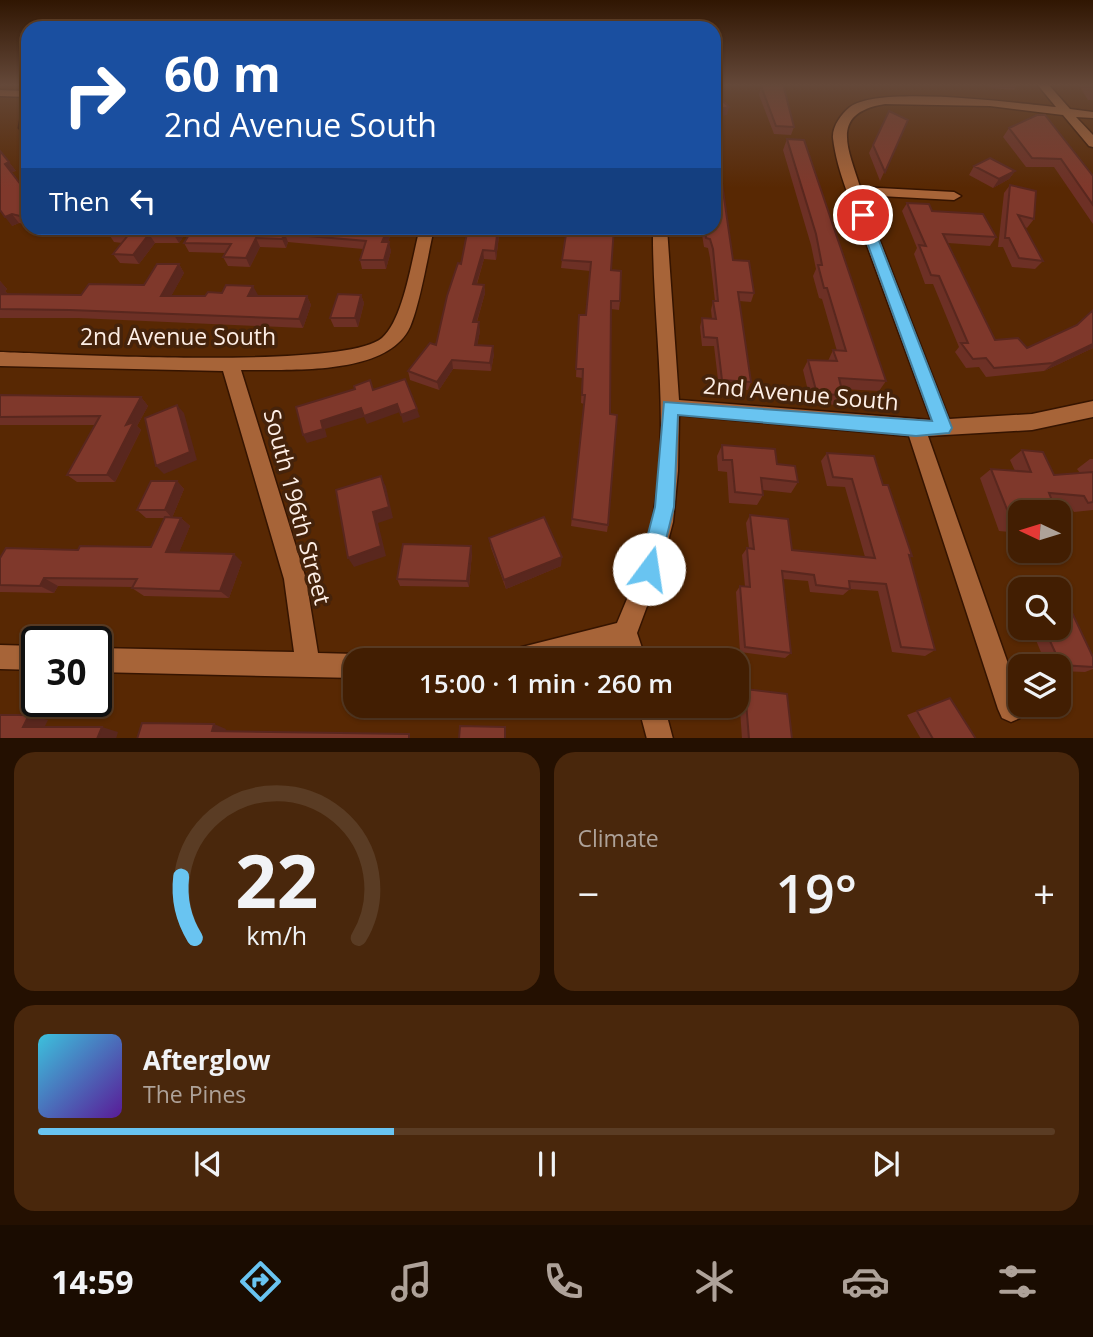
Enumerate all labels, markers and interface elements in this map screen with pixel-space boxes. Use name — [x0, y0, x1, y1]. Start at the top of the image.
text: 60 m — [164, 40, 281, 106]
icon: right — [49, 49, 140, 140]
text: 2nd Avenue South — [164, 103, 437, 146]
icon: left — [124, 182, 162, 220]
text: Then — [49, 183, 110, 219]
pin — [833, 185, 893, 245]
icon: arrive — [844, 196, 882, 234]
street label: 2nd Avenue South — [80, 320, 276, 352]
street label: 2nd Avenue South — [702, 369, 900, 417]
street label: South 196th Street — [257, 406, 339, 608]
north arrow — [1008, 500, 1071, 564]
map controls — [1008, 500, 1071, 717]
position arrow — [612, 532, 686, 606]
button: search — [1008, 577, 1071, 640]
speed limit sign: 30 — [21, 626, 112, 717]
button: layers — [1008, 654, 1071, 717]
text: 15:00 · 1 min · 260 m — [419, 665, 673, 701]
text: Climate — [578, 822, 659, 854]
text: 22 — [235, 830, 318, 929]
text: 19° — [775, 857, 857, 928]
text: − — [578, 867, 599, 919]
text: + — [1033, 867, 1055, 919]
text: km/h — [246, 917, 307, 951]
text: Afterglow — [143, 1042, 270, 1078]
text: The Pines — [143, 1078, 246, 1110]
icon: previous — [189, 1145, 227, 1183]
icon: pause — [528, 1145, 566, 1183]
icon: next — [867, 1145, 905, 1183]
icon: directions — [236, 1257, 285, 1306]
icon: music — [387, 1257, 436, 1306]
icon: phone — [539, 1257, 588, 1306]
icon: climate — [690, 1257, 739, 1306]
icon: car — [841, 1257, 890, 1306]
icon: filters — [993, 1257, 1042, 1306]
text: 14:59 — [51, 1260, 134, 1303]

